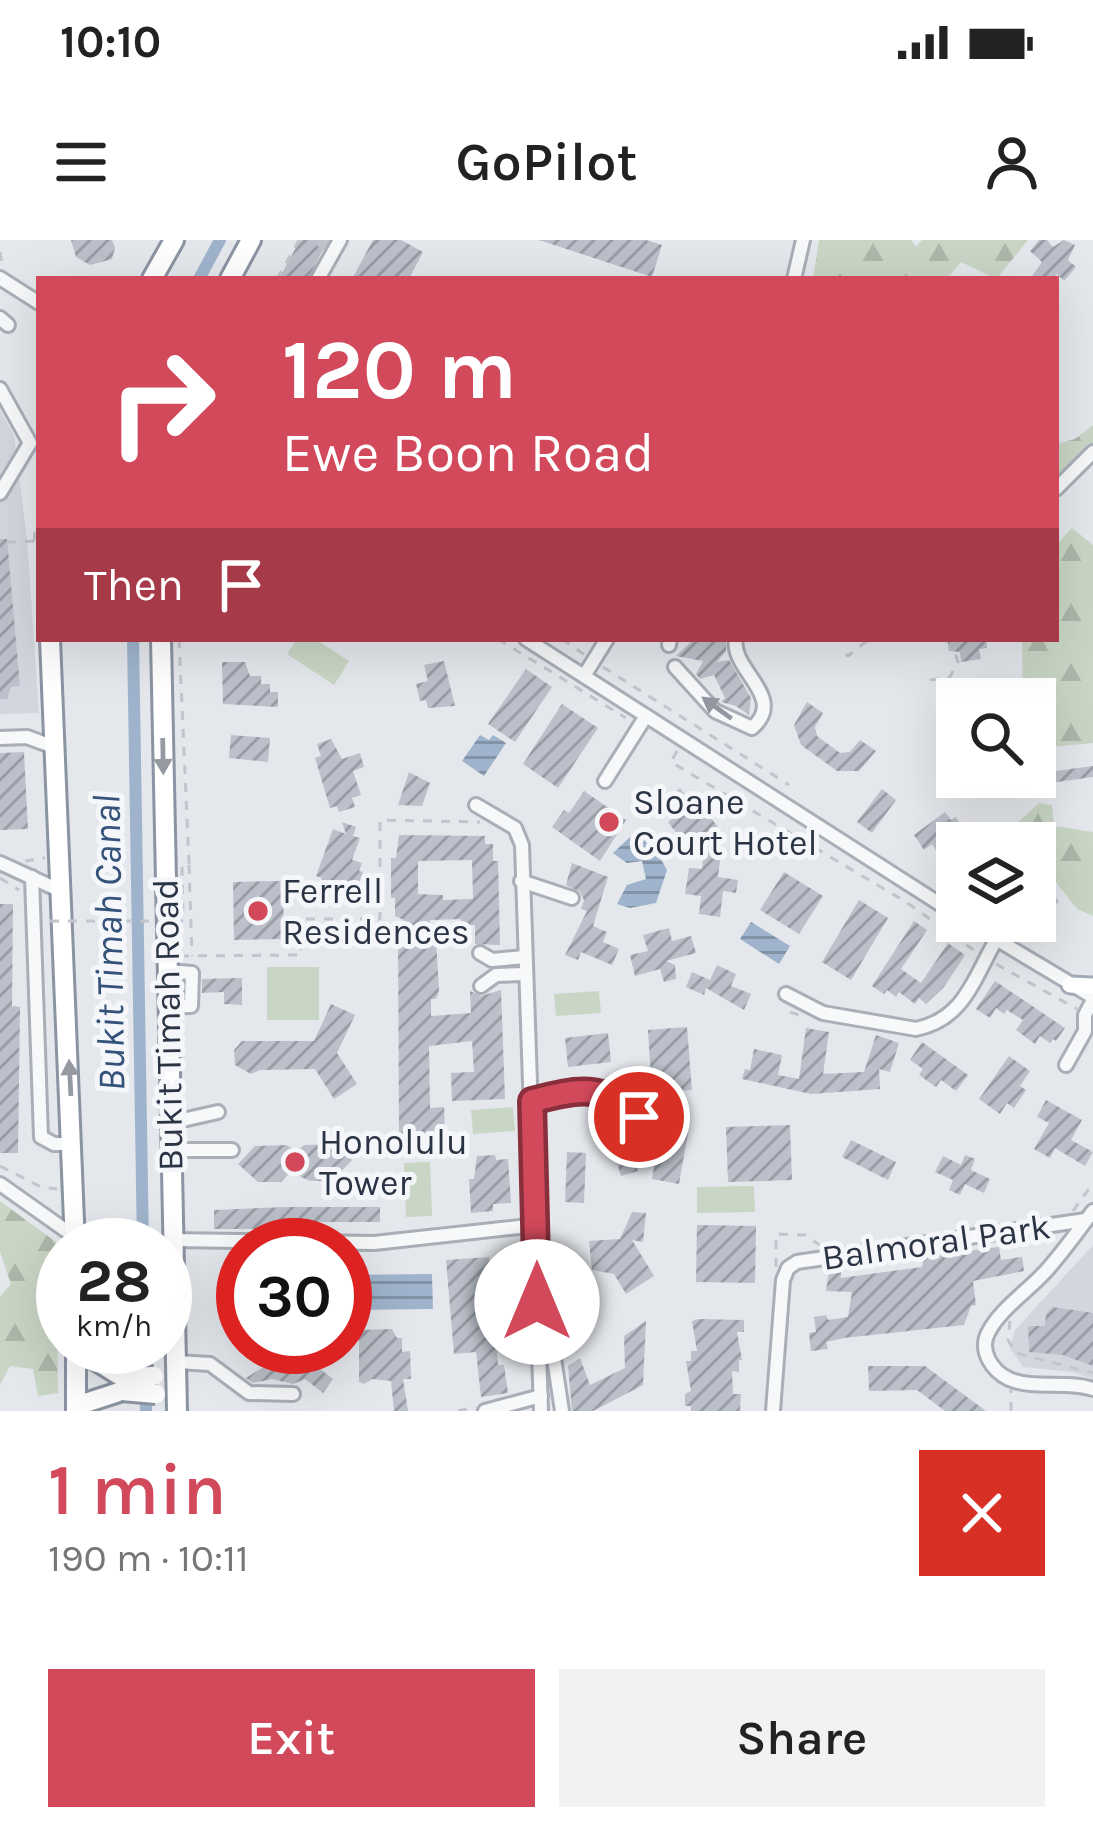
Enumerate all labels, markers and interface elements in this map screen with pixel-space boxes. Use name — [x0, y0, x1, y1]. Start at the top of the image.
text: 10:10 — [60, 16, 161, 68]
icon: menu — [48, 129, 114, 195]
icon: person — [979, 129, 1045, 195]
text: GoPilot — [456, 130, 637, 194]
text: 120 m — [282, 321, 517, 419]
icon: right — [84, 324, 240, 480]
text: Ewe Boon Road — [282, 421, 654, 485]
icon: arrive — [208, 552, 274, 618]
text: Then — [84, 559, 184, 611]
map controls — [936, 678, 1056, 942]
button: search — [936, 678, 1056, 798]
one-way arrow — [701, 697, 733, 721]
one-way arrow — [153, 738, 173, 776]
place label: Sloane Court Hotel — [633, 781, 817, 864]
water label: Bukit Timah Canal — [83, 794, 135, 1092]
marker: Sloane Court Hotel — [596, 809, 622, 835]
button: layers — [936, 822, 1056, 942]
place label: Ferrell Residences — [282, 870, 470, 953]
street label: Bukit Timah Road — [144, 878, 192, 1172]
marker: Ferrell Residences — [245, 898, 271, 924]
one-way arrow — [60, 1058, 79, 1096]
pin — [588, 1066, 690, 1168]
icon: arrive — [606, 1084, 672, 1150]
place label: Honolulu Tower — [319, 1121, 468, 1204]
marker: Honolulu Tower — [282, 1149, 308, 1175]
street label: Balmoral Park — [819, 1205, 1053, 1279]
speed limit sign: 30 — [216, 1218, 372, 1374]
position arrow — [474, 1239, 600, 1365]
text: 28 — [76, 1246, 152, 1316]
text: km/h — [76, 1308, 152, 1344]
text: 1 min — [48, 1448, 227, 1532]
button: close — [919, 1450, 1045, 1576]
text: 190 m · 10:11 — [48, 1535, 249, 1581]
button: Exit — [48, 1669, 535, 1807]
button: Share — [559, 1669, 1045, 1807]

